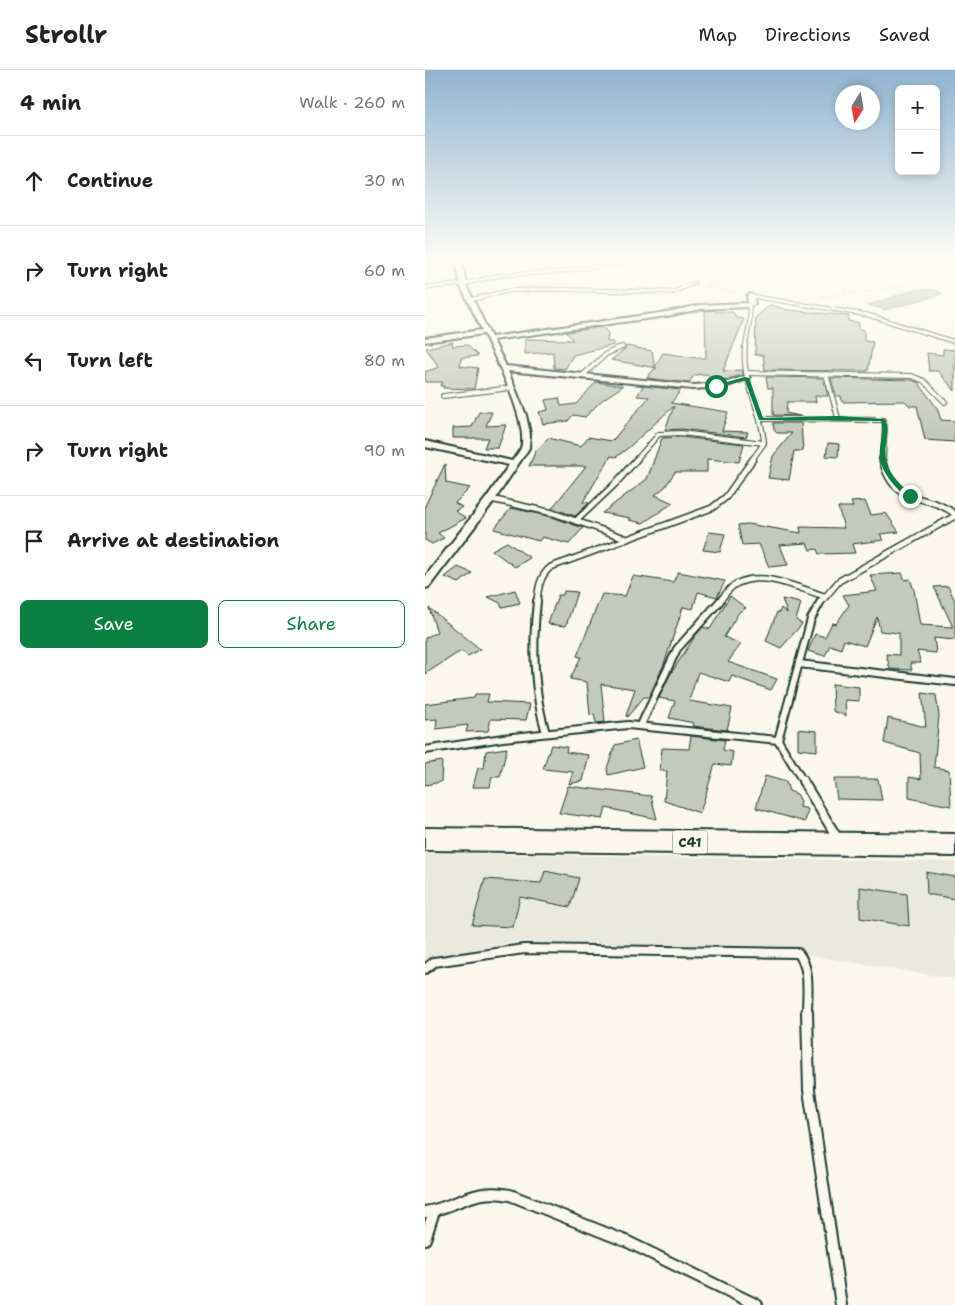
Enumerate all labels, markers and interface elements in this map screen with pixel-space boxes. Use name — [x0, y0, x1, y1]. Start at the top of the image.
text: Strollr — [25, 19, 107, 51]
text: Map — [699, 23, 737, 47]
text: Directions — [765, 23, 851, 47]
text: Saved — [879, 23, 930, 47]
north arrow — [835, 85, 880, 130]
map controls — [895, 85, 940, 175]
button: + — [895, 85, 940, 130]
text: 4 min — [20, 89, 81, 117]
text: Walk · 260 m — [299, 92, 405, 113]
button: − — [895, 130, 940, 175]
icon: ahead — [20, 167, 48, 195]
text: Continue — [67, 168, 153, 193]
text: 30 m — [364, 170, 405, 191]
icon: right — [20, 257, 48, 285]
text: Turn right — [67, 258, 168, 283]
text: 60 m — [364, 260, 405, 281]
icon: left — [20, 347, 48, 375]
text: Turn left — [67, 348, 153, 373]
text: 80 m — [364, 350, 405, 371]
route start — [705, 375, 728, 398]
icon: right — [20, 437, 48, 465]
text: Turn right — [67, 438, 168, 463]
text: 90 m — [364, 440, 405, 461]
route end — [899, 485, 922, 508]
icon: arrive — [20, 527, 48, 555]
text: Arrive at destination — [67, 528, 279, 553]
button: Save — [20, 600, 208, 648]
button: Share — [218, 600, 405, 648]
road number: C41 — [673, 830, 707, 854]

